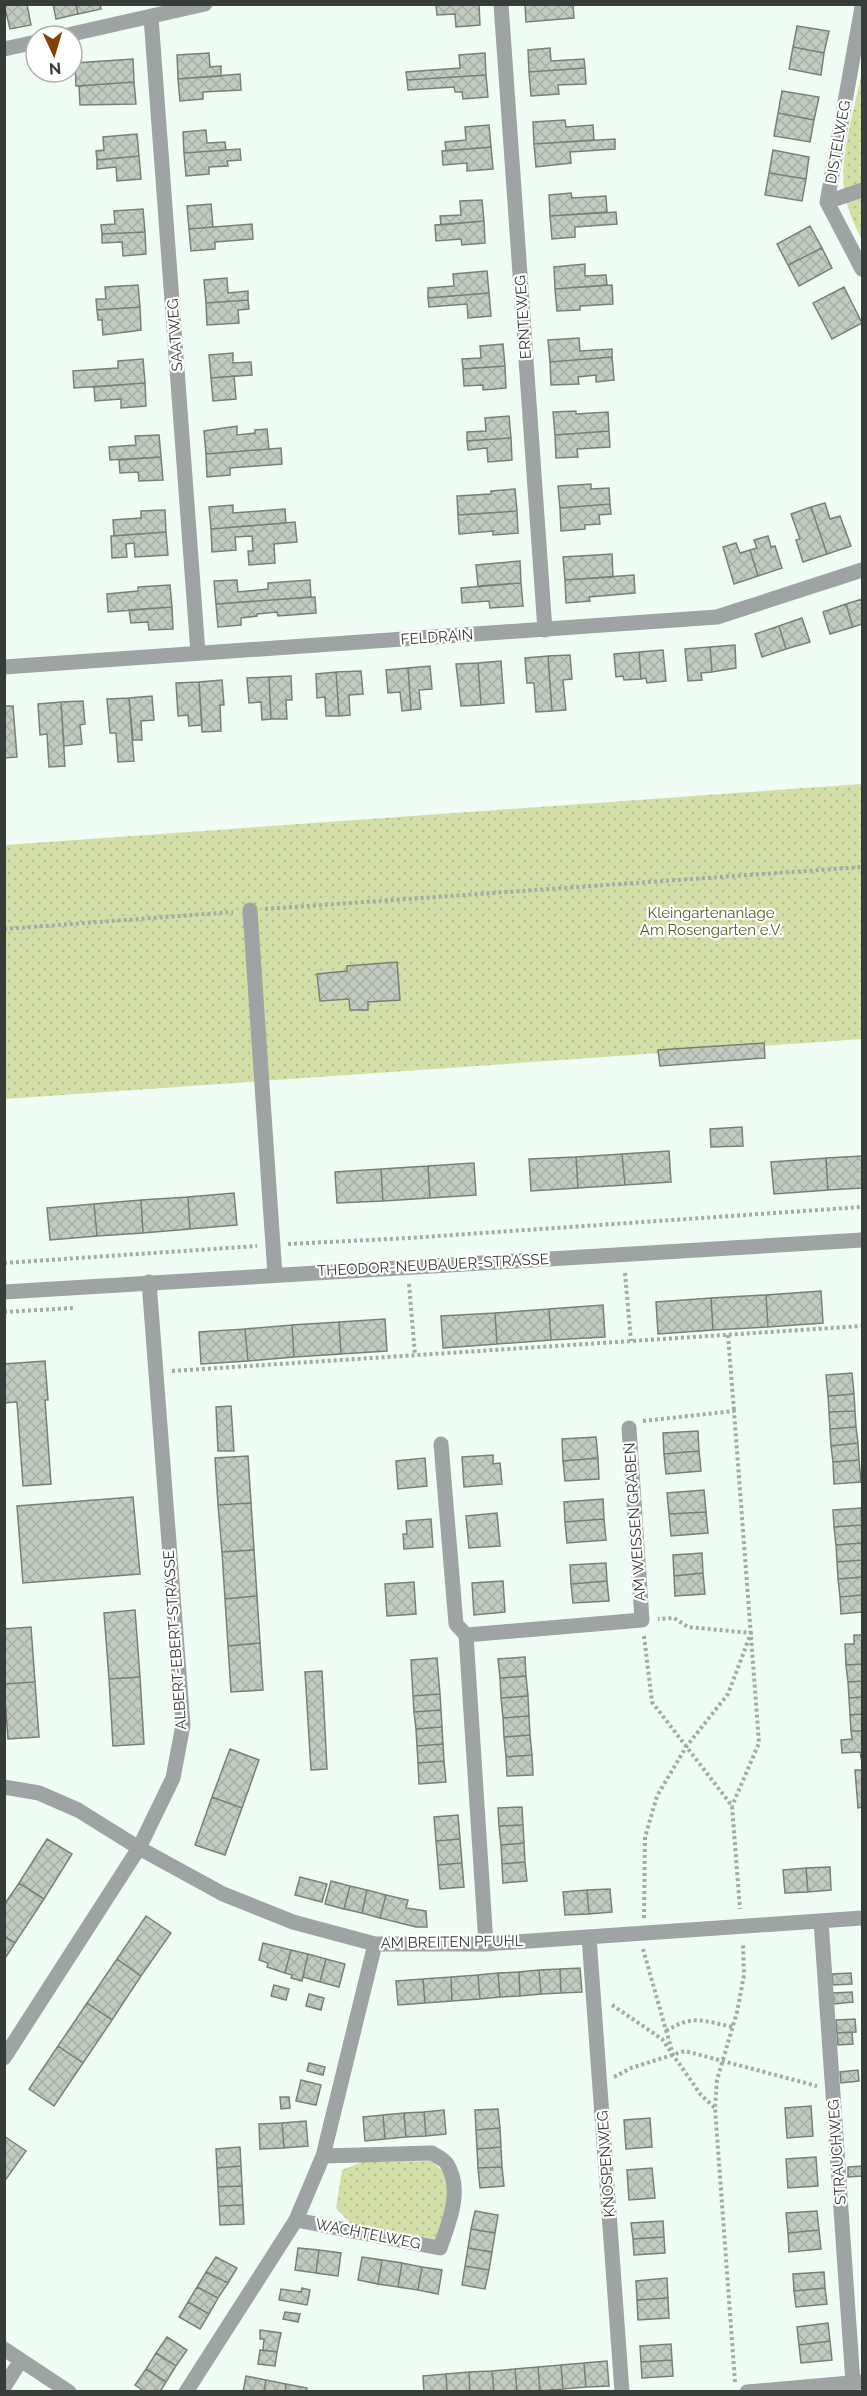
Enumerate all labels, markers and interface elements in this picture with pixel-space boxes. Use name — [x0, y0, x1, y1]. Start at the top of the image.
north arrow — [24, 24, 84, 84]
text: N — [48, 59, 62, 78]
street label: DISTELWEG — [822, 99, 854, 185]
street label: ERNTEWEG — [511, 274, 535, 360]
street label: SAATWEG — [163, 298, 187, 372]
street label: FELDRAIN — [400, 625, 474, 649]
park label: Kleingartenanlage Am Rosengarten e.V. — [640, 904, 782, 939]
street label: THEODOR-NEUBAUER-STRASSE — [317, 1250, 549, 1280]
street label: AM WEISSEN GRABEN — [620, 1442, 650, 1602]
street label: ALBERT-EBERT-STRASSE — [160, 1550, 190, 1730]
street label: AM BREITEN PFUHL — [380, 1932, 524, 1952]
street label: STRAUCHWEG — [824, 2099, 850, 2205]
street label: KNOSPENWEG — [593, 2110, 619, 2218]
street label: WACHTELWEG — [314, 2215, 422, 2253]

